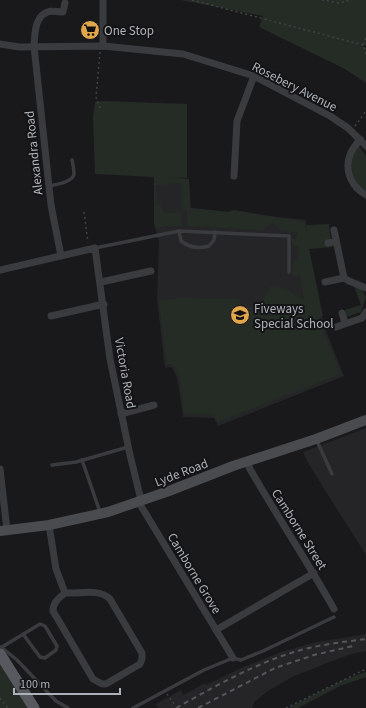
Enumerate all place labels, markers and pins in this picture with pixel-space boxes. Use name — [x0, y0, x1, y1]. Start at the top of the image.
supermarket icon: One Stop — [79, 19, 101, 41]
place label: One Stop — [104, 22, 154, 40]
place label: Fiveways Special School — [254, 300, 334, 333]
school or university icon: Fiveways Special School — [229, 304, 251, 326]

